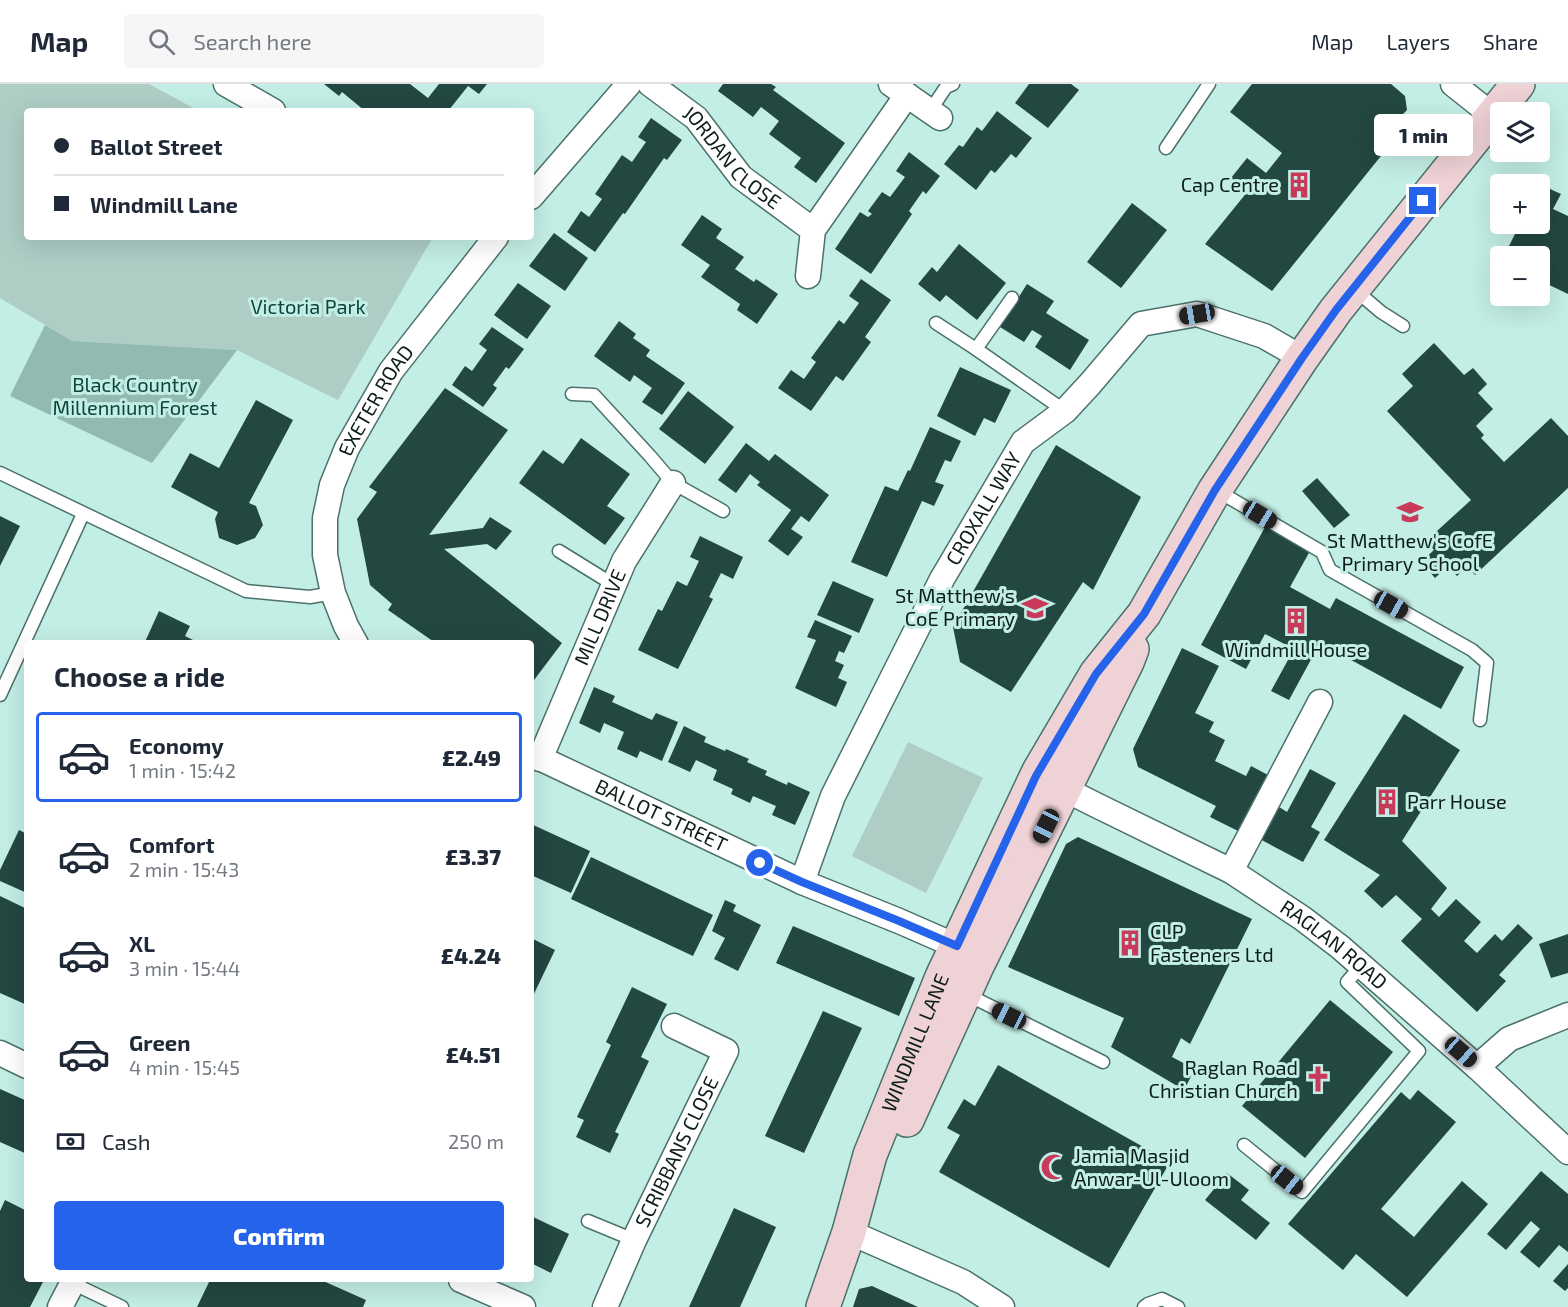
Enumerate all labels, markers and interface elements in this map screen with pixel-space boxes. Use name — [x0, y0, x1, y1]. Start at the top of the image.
search box — [124, 14, 544, 68]
text: Map — [30, 24, 88, 58]
icon: search — [145, 25, 178, 58]
text: Search here — [193, 28, 312, 54]
text: Map — [1311, 29, 1353, 54]
text: Layers — [1386, 29, 1450, 54]
text: Share — [1483, 29, 1538, 54]
street label: JORDAN CLOSE — [679, 100, 786, 213]
map controls — [1490, 102, 1550, 306]
button: layers — [1490, 102, 1550, 162]
callout: 1 min — [1374, 114, 1472, 156]
text: 1 min — [1399, 123, 1448, 147]
text: Ballot Street — [90, 133, 223, 159]
building icon: Cap Centre — [1284, 170, 1314, 200]
place label: Cap Centre — [1181, 172, 1279, 196]
button: + — [1490, 174, 1550, 234]
route end — [1409, 187, 1436, 214]
text: Windmill Lane — [90, 191, 238, 217]
button: − — [1490, 246, 1550, 306]
park label: Victoria Park — [250, 294, 366, 318]
car — [1178, 302, 1216, 326]
street label: EXETER ROAD — [332, 340, 418, 459]
park label: Black Country Millennium Forest — [53, 372, 218, 419]
street label: CROXALL WAY — [940, 447, 1026, 569]
school or university icon: St Matthew's CofE Primary School — [1395, 497, 1425, 527]
car — [1240, 498, 1280, 532]
place label: St Matthew's CofE Primary School — [1327, 528, 1493, 575]
street label: MILL DRIVE — [568, 565, 630, 668]
place label: St Matthew's CoE Primary — [895, 583, 1015, 630]
car — [1371, 588, 1411, 622]
school or university icon: St Matthew's CoE Primary — [1020, 593, 1050, 623]
building icon: Windmill House — [1281, 606, 1311, 636]
place label: Windmill House — [1225, 637, 1367, 661]
text: Choose a ride — [54, 660, 225, 692]
icon: car — [57, 730, 111, 784]
text: Economy — [129, 732, 224, 758]
text: £2.49 — [442, 744, 501, 770]
text: 1 min · 15:42 — [129, 758, 236, 782]
street label: BALLOT STREET — [592, 773, 732, 856]
building icon: Parr House — [1372, 787, 1402, 817]
place label: Parr House — [1407, 789, 1507, 813]
car — [1030, 806, 1062, 846]
icon: car — [57, 829, 111, 883]
text: Comfort — [129, 831, 214, 857]
text: £3.37 — [445, 843, 501, 869]
route start — [746, 849, 773, 876]
text: 2 min · 15:43 — [129, 857, 239, 881]
street label: RAGLAN ROAD — [1276, 894, 1393, 994]
place label: CLP Fasteners Ltd — [1150, 919, 1274, 966]
icon: car — [57, 928, 111, 982]
building icon: CLP Fasteners Ltd — [1115, 928, 1145, 958]
text: XL — [129, 930, 155, 956]
text: £4.24 — [441, 942, 501, 968]
text: 3 min · 15:44 — [129, 956, 240, 980]
street label: WINDMILL LANE — [876, 970, 953, 1115]
car — [989, 1000, 1029, 1032]
icon: car — [57, 1027, 111, 1081]
text: Green — [129, 1029, 191, 1055]
car — [1442, 1033, 1480, 1071]
text: £4.51 — [446, 1041, 501, 1067]
text: 4 min · 15:45 — [129, 1055, 240, 1079]
place label: Raglan Road Christian Church — [1149, 1055, 1298, 1102]
church icon: Raglan Road Christian Church — [1303, 1064, 1333, 1094]
street label: SCRIBBANS CLOSE — [629, 1072, 723, 1231]
icon: cash — [54, 1125, 87, 1158]
text: Cash — [102, 1128, 151, 1154]
text: 250 m — [448, 1129, 504, 1153]
place label: Jamia Masjid Anwar-Ul-Uloom — [1074, 1143, 1229, 1190]
mosque icon: Jamia Masjid Anwar-Ul-Uloom — [1039, 1152, 1069, 1182]
car — [1267, 1162, 1307, 1198]
button: Confirm — [54, 1201, 504, 1270]

